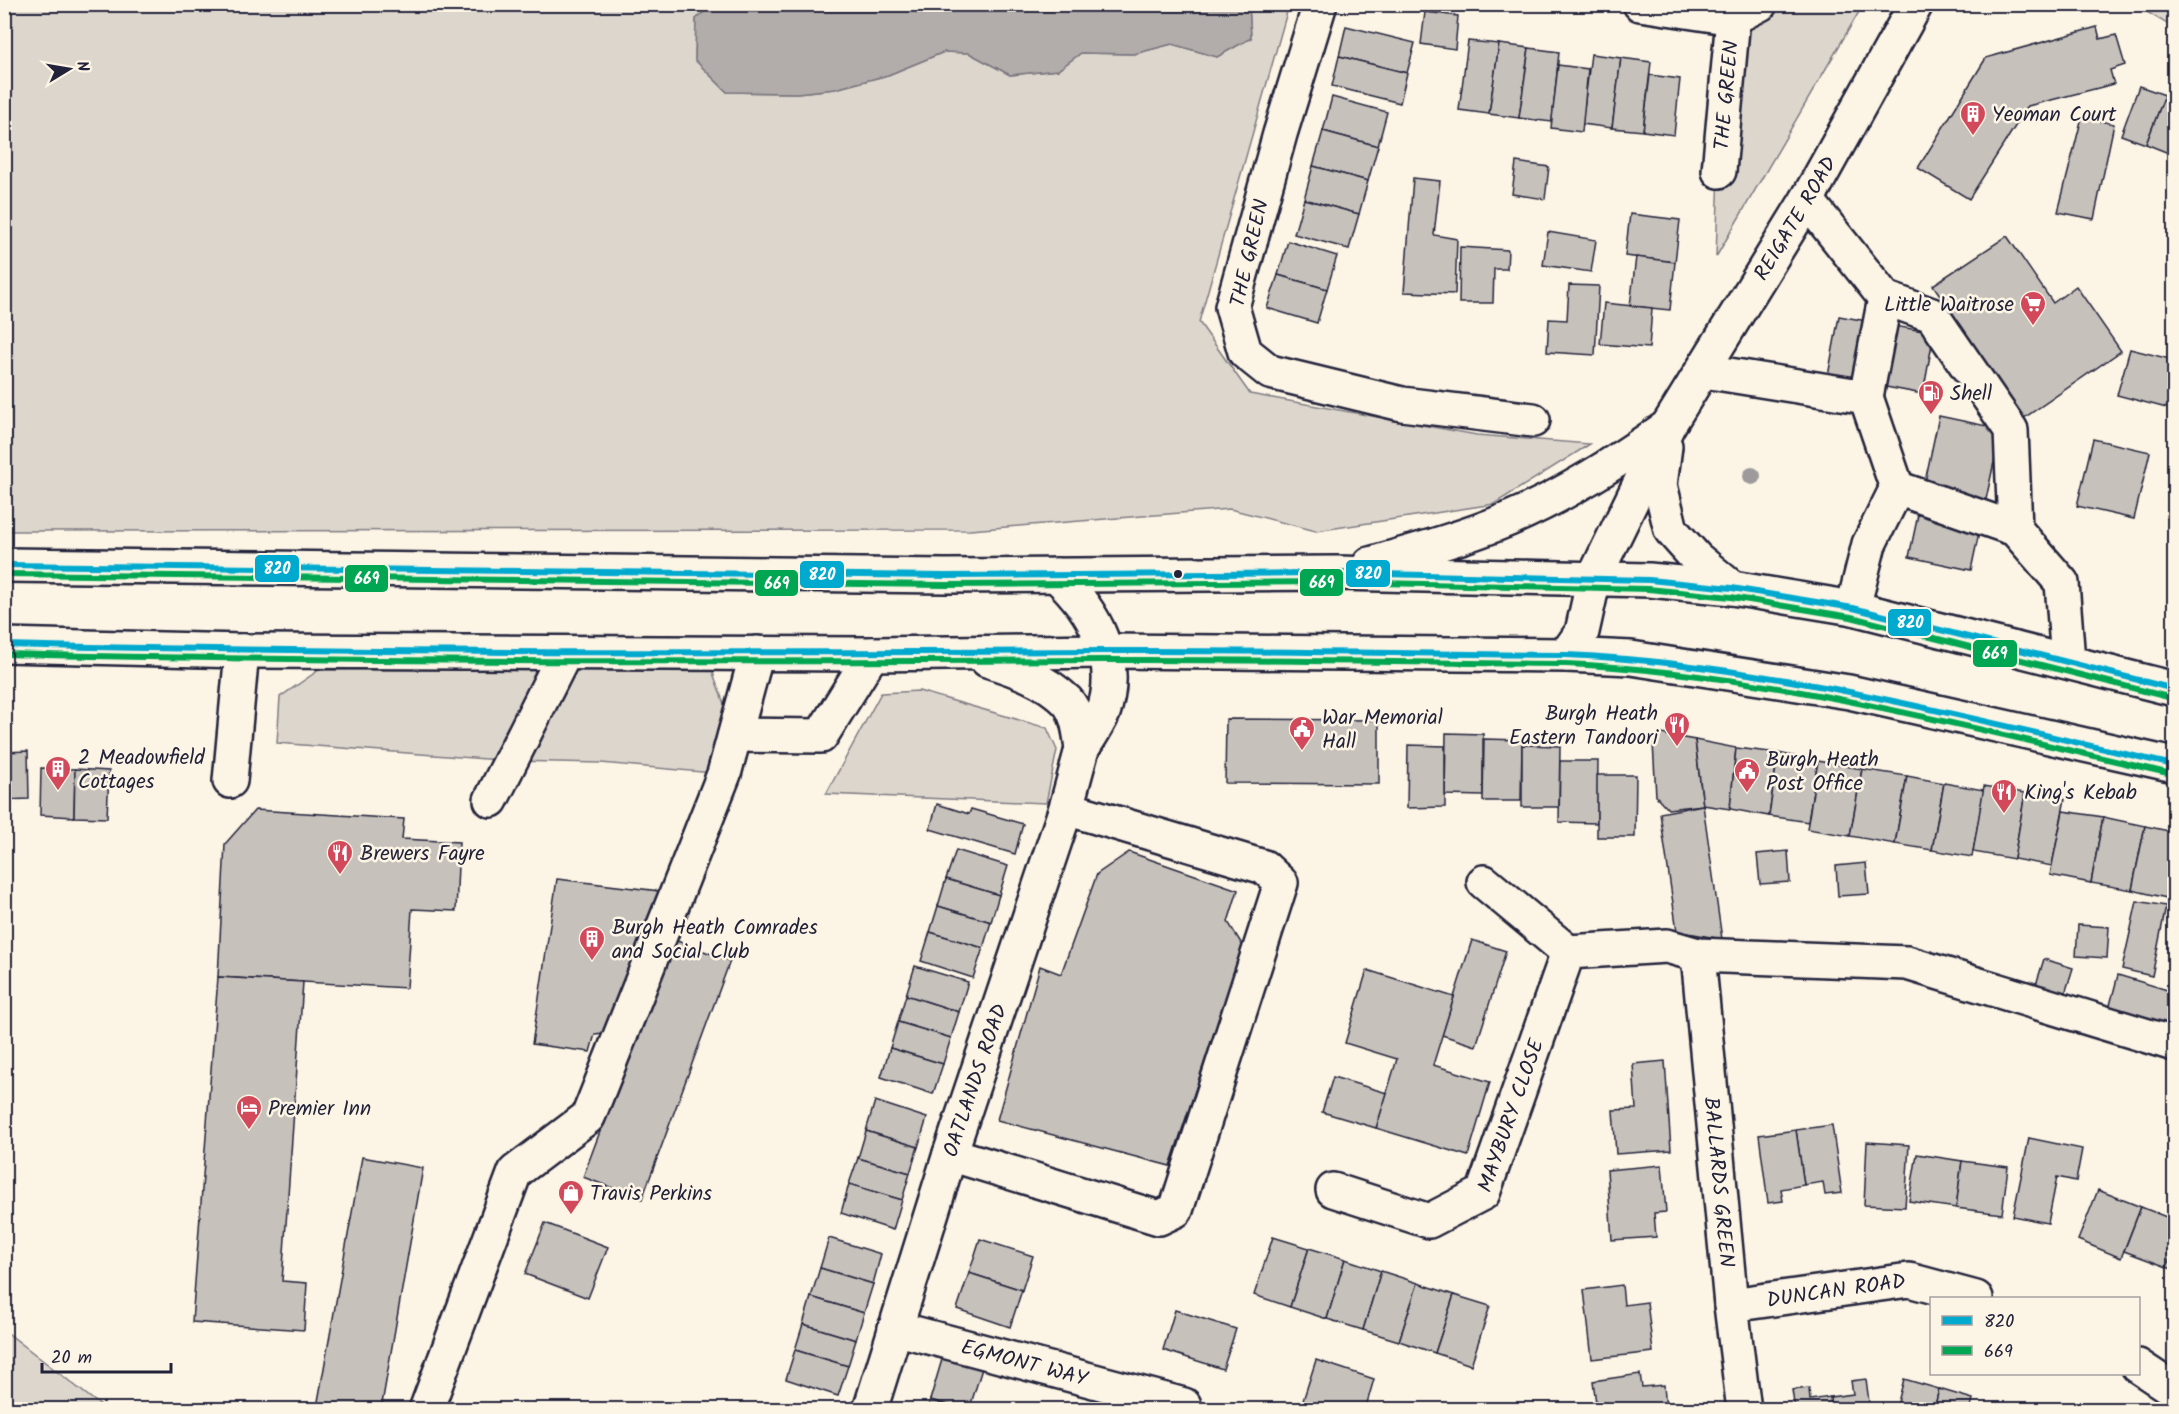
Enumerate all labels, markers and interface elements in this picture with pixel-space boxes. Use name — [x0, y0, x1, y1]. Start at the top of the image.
north arrow — [39, 39, 99, 99]
street label: THE GREEN — [1706, 39, 1749, 152]
text: N — [69, 59, 95, 74]
building icon: Yeoman Court — [1958, 99, 1988, 137]
place label: Yeoman Court — [1992, 99, 2117, 132]
street label: REIGATE ROAD — [1746, 150, 1846, 288]
street label: THE GREEN — [1222, 196, 1279, 311]
place label: Little Waitrose — [1884, 289, 2015, 322]
supermarket icon: Little Waitrose — [2018, 289, 2048, 327]
fuel station icon: Shell — [1916, 378, 1946, 416]
place label: Shell — [1950, 378, 1992, 411]
line badge: 820 — [254, 554, 300, 583]
text: 820 — [264, 557, 291, 582]
line badge: 820 — [1345, 559, 1391, 588]
line badge: 820 — [799, 560, 845, 589]
text: 820 — [1355, 562, 1382, 587]
text: 820 — [809, 563, 836, 588]
line badge: 669 — [344, 564, 389, 593]
text: 669 — [354, 567, 380, 592]
unlabelled marker — [1172, 568, 1184, 580]
line badge: 669 — [1299, 568, 1344, 597]
line badge: 669 — [754, 569, 799, 597]
text: 669 — [1309, 571, 1335, 596]
text: 669 — [764, 572, 790, 597]
line badge: 820 — [1887, 608, 1932, 637]
text: 820 — [1897, 611, 1924, 636]
line badge: 669 — [1972, 639, 2018, 668]
text: 669 — [1982, 642, 2008, 667]
place label: Burgh Heath Eastern Tandoori — [1509, 698, 1659, 755]
place label: War Memorial Hall — [1322, 702, 1443, 759]
restaurant icon: Burgh Heath Eastern Tandoori — [1662, 710, 1692, 748]
public building icon: War Memorial Hall — [1287, 714, 1317, 752]
place label: 2 Meadowfield Cottages — [78, 742, 205, 799]
place label: Burgh Heath Post Office — [1766, 744, 1879, 801]
building icon: 2 Meadowfield Cottages — [43, 754, 73, 792]
public building icon: Burgh Heath Post Office — [1732, 756, 1762, 794]
restaurant icon: King's Kebab — [1989, 777, 2019, 815]
place label: King's Kebab — [2024, 777, 2137, 810]
restaurant icon: Brewers Fayre — [325, 838, 355, 876]
place label: Brewers Fayre — [360, 838, 485, 871]
place label: Burgh Heath Comrades and Social Club — [612, 912, 818, 969]
building icon: Burgh Heath Comrades and Social Club — [577, 924, 607, 962]
street label: OATLANDS ROAD — [935, 1000, 1017, 1162]
street label: MAYBURY CLOSE — [1470, 1034, 1554, 1197]
hotel icon: Premier Inn — [234, 1093, 264, 1131]
place label: Premier Inn — [268, 1093, 371, 1126]
street label: BALLARDS GREEN — [1693, 1095, 1742, 1269]
shop icon: Travis Perkins — [556, 1178, 586, 1216]
place label: Travis Perkins — [590, 1178, 712, 1211]
street label: DUNCAN ROAD — [1765, 1266, 1908, 1318]
legend — [1930, 1297, 2140, 1375]
text: 820 — [1984, 1308, 2014, 1337]
street label: EGMONT WAY — [957, 1331, 1092, 1397]
scale bar — [42, 1336, 171, 1374]
text: 669 — [1984, 1338, 2013, 1367]
text: 20 m — [51, 1344, 92, 1373]

